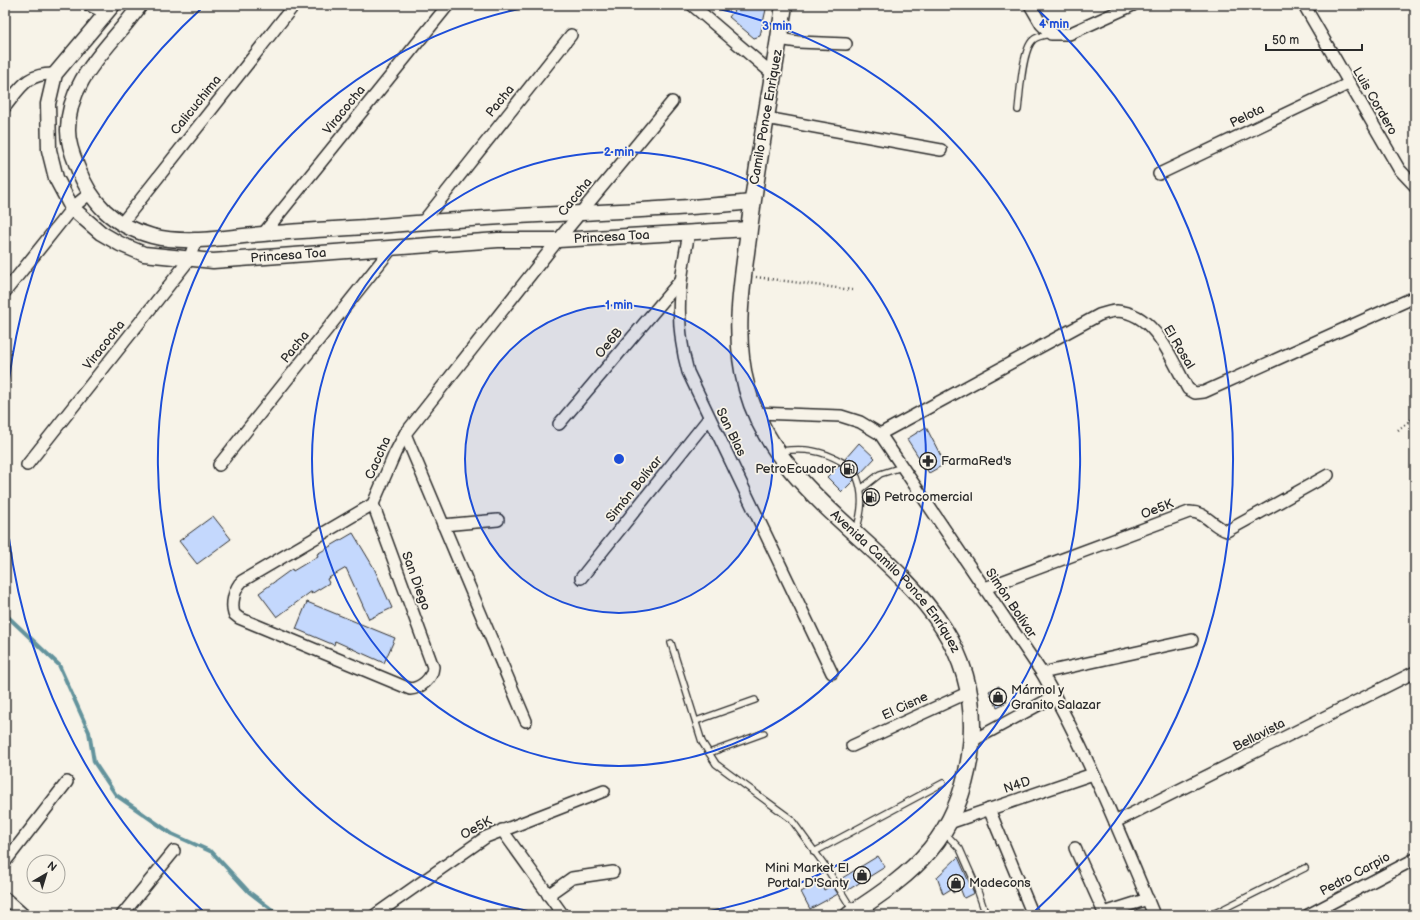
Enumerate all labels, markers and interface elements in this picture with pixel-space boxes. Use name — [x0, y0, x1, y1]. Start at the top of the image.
text: 4 min — [1039, 17, 1069, 32]
text: 3 min — [762, 19, 792, 34]
scale bar — [1266, 26, 1362, 52]
text: 50 m — [1272, 33, 1299, 48]
street label: Camilo Ponce Enrìquez — [746, 47, 786, 186]
street label: Luis Cordero — [1349, 64, 1401, 138]
street label: Calicuchima — [167, 72, 225, 138]
street label: Viracocha — [319, 82, 369, 138]
street label: Pacha — [482, 82, 518, 120]
street label: Pelota — [1227, 101, 1267, 131]
text: 2 min — [604, 145, 634, 160]
street label: Caccha — [555, 174, 595, 220]
street label: Princesa Toa — [573, 227, 650, 247]
street label: Princesa Toa — [250, 245, 327, 266]
text: 1 min — [605, 298, 633, 313]
street label: Viracocha — [80, 317, 128, 373]
street label: El Rosal — [1160, 322, 1198, 372]
street label: Oe6B — [592, 325, 626, 361]
street label: Pacha — [277, 328, 313, 366]
street label: San Blas — [713, 405, 750, 459]
street label: Caccha — [362, 434, 394, 482]
pharmacy icon: FarmaRed's — [918, 451, 938, 471]
centre of rings — [612, 452, 626, 466]
street label: Simón Bolívar — [603, 453, 666, 525]
place label: FarmaRed's — [941, 453, 1012, 469]
fuel station icon: PetroEcuador — [839, 459, 859, 479]
place label: PetroEcuador — [755, 461, 836, 477]
fuel station icon: Petrocomercial — [861, 487, 881, 507]
place label: Petrocomercial — [884, 489, 973, 505]
street label: Oe5K — [1139, 495, 1176, 522]
street label: Avenida Camilo Ponce Enríquez — [827, 507, 964, 656]
street label: San Diego — [398, 550, 434, 612]
street label: Simón Bolívar — [982, 565, 1040, 641]
place label: Mármol y Granito Salazar — [1011, 682, 1101, 713]
shop icon: Mármol y Granito Salazar — [988, 687, 1008, 707]
street label: El Cisne — [880, 688, 931, 724]
street label: Bellavista — [1230, 715, 1288, 755]
street label: N4D — [1002, 773, 1032, 797]
street label: Oe5K — [458, 813, 495, 843]
street label: Pedro Carpio — [1317, 849, 1393, 899]
north arrow — [26, 854, 66, 894]
text: N — [45, 859, 59, 874]
place label: Mini Market El Portal D'Santy — [765, 860, 849, 891]
shop icon: Mini Market El Portal D'Santy — [852, 865, 872, 885]
shop icon: Madecons — [946, 873, 966, 893]
place label: Madecons — [969, 875, 1031, 891]

